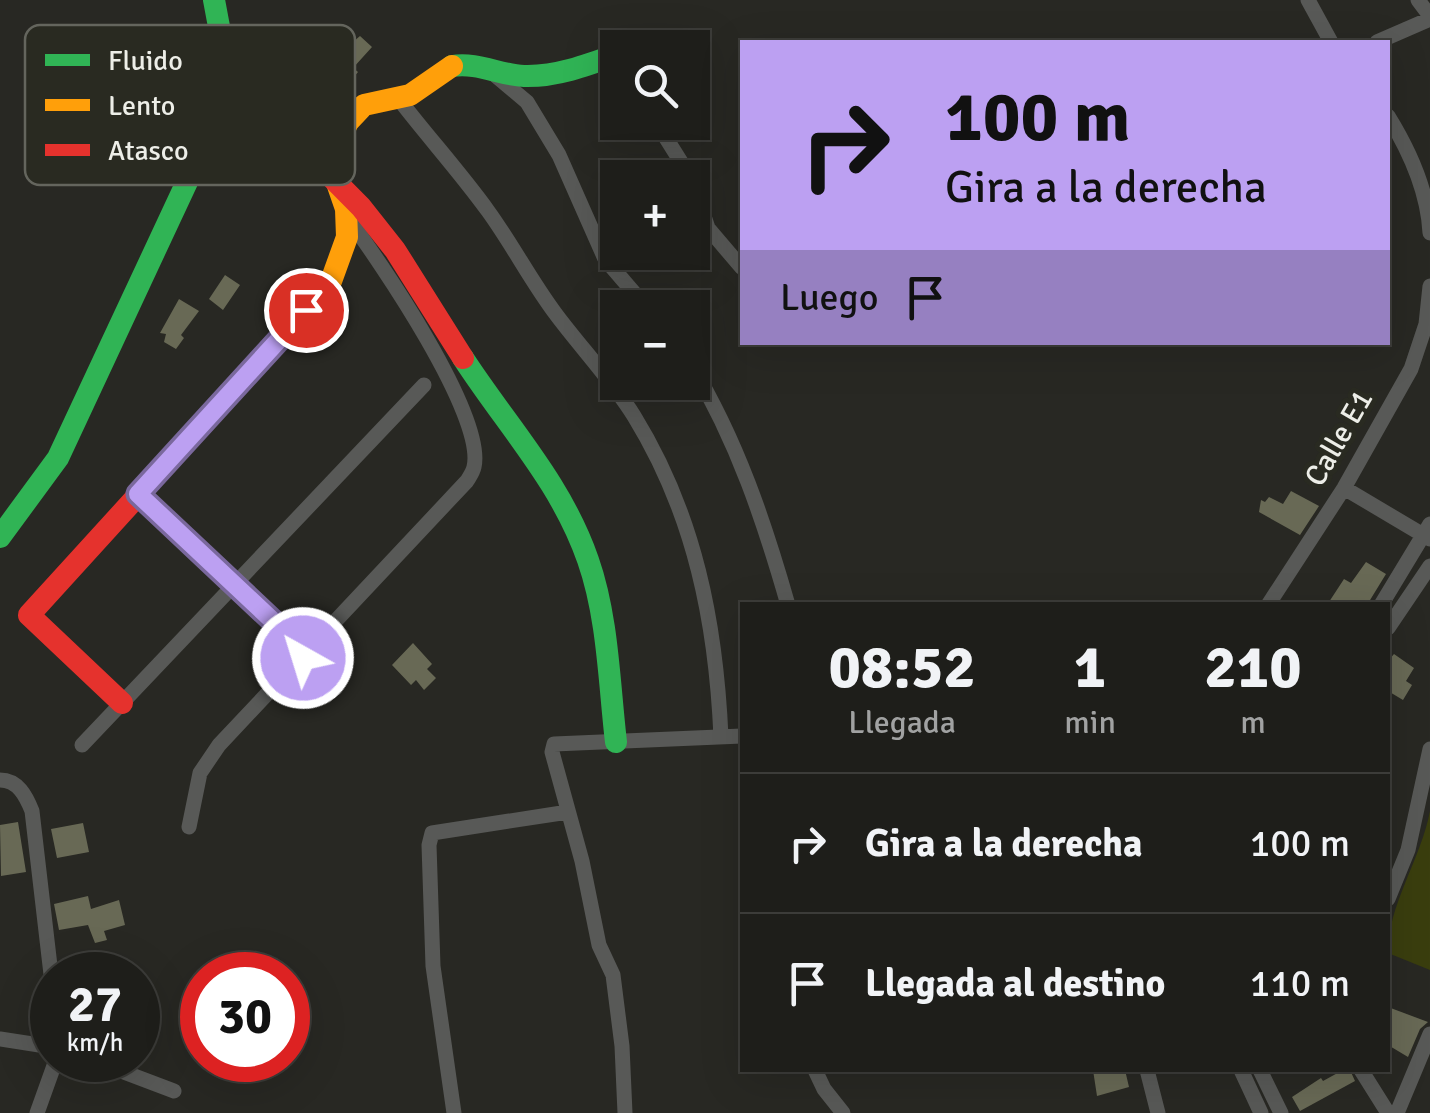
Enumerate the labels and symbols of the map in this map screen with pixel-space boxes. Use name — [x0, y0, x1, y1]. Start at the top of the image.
legend — [25, 25, 355, 185]
text: Fluido — [108, 44, 183, 78]
text: Lento — [108, 89, 175, 123]
text: Atasco — [108, 134, 188, 168]
pin — [264, 268, 349, 353]
street label: Calle E1 — [1297, 383, 1381, 493]
position arrow — [251, 606, 355, 710]
speed limit sign: 30 — [180, 952, 310, 1082]

